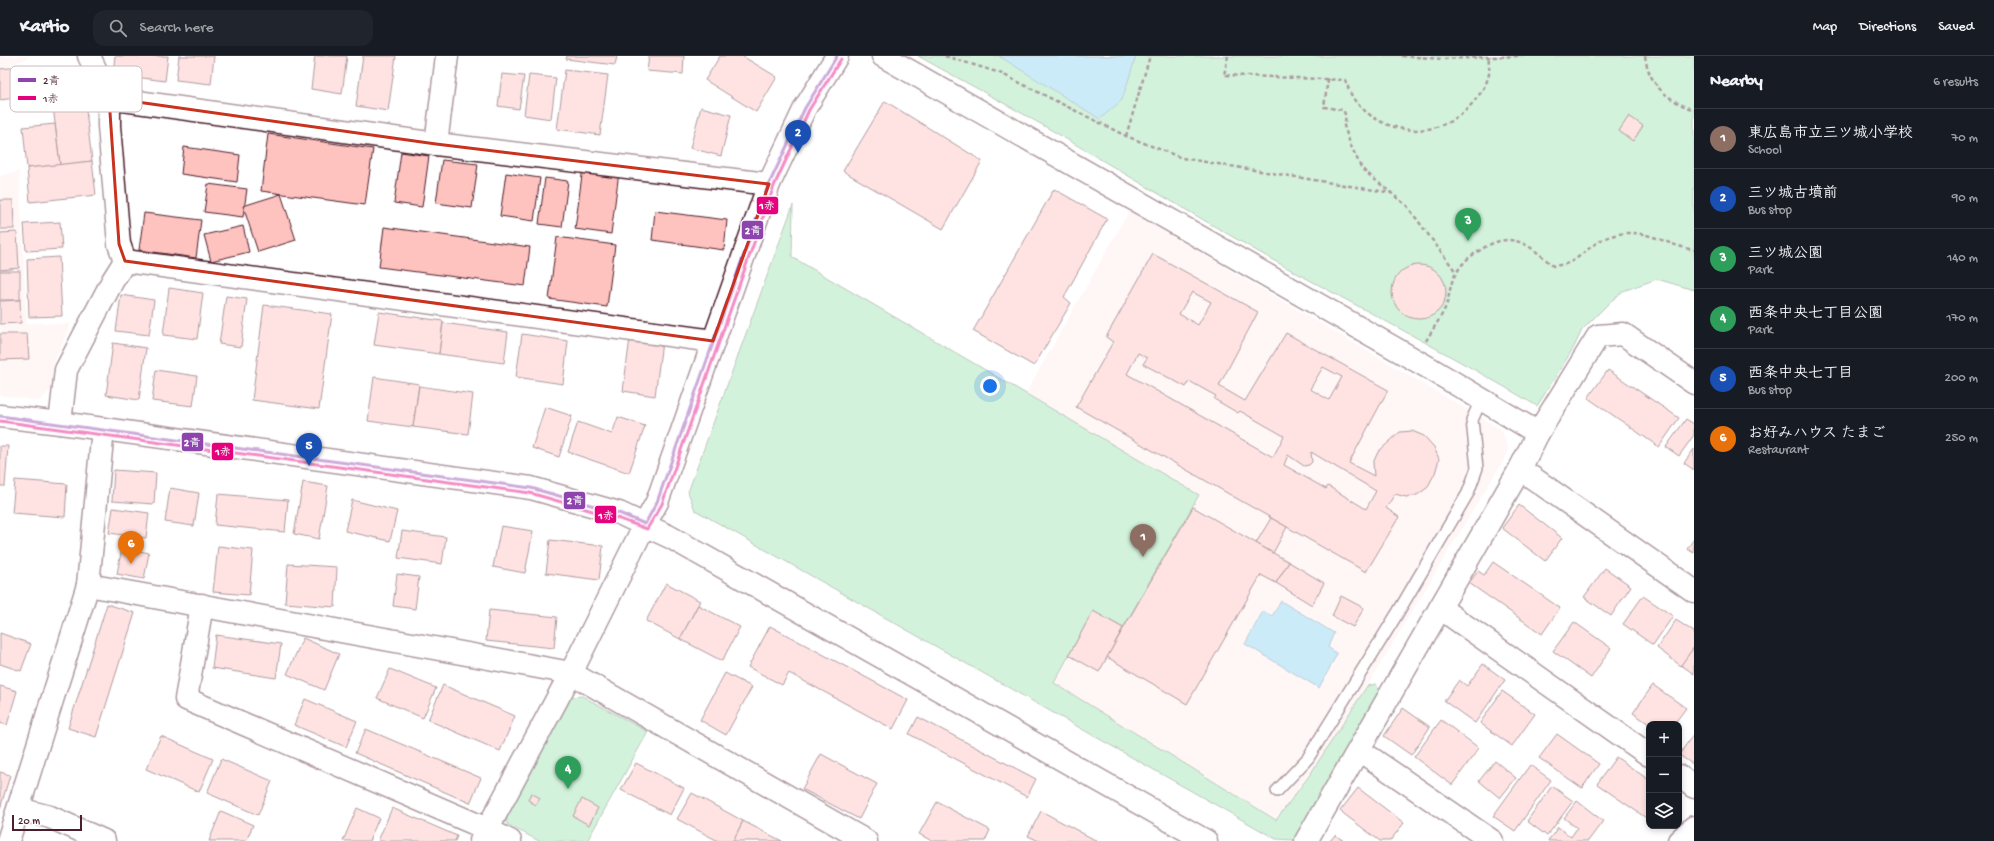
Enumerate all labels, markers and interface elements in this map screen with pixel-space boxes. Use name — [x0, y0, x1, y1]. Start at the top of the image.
search box — [93, 10, 373, 46]
text: Kartio — [20, 16, 69, 39]
icon: search — [107, 17, 129, 39]
text: Search here — [139, 19, 213, 37]
text: Map — [1813, 19, 1837, 36]
text: Directions — [1859, 19, 1916, 36]
text: Saved — [1938, 19, 1974, 36]
legend — [10, 66, 142, 112]
text: Nearby — [1710, 72, 1763, 92]
text: 2青 — [43, 75, 59, 88]
text: 6 results — [1933, 75, 1978, 90]
text: 1赤 — [42, 93, 58, 106]
pin: 2 — [785, 120, 811, 153]
text: 東広島市立三ツ城小学校 — [1748, 125, 1913, 143]
text: 1 — [1720, 131, 1726, 146]
text: 70 m — [1952, 131, 1978, 146]
text: School — [1748, 143, 1782, 158]
text: 三ツ城古墳前 — [1748, 185, 1838, 203]
text: 2 — [1720, 191, 1726, 206]
text: 90 m — [1952, 191, 1978, 206]
line badge: 1赤 — [756, 196, 779, 215]
text: 1赤 — [758, 200, 775, 213]
text: Bus stop — [1748, 203, 1792, 218]
pin: 3 — [1455, 208, 1481, 241]
line badge: 2青 — [741, 220, 764, 240]
text: 2青 — [745, 225, 761, 238]
text: 三ツ城公園 — [1748, 245, 1823, 263]
text: 3 — [1720, 251, 1726, 266]
text: 140 m — [1947, 251, 1978, 266]
text: Park — [1748, 263, 1773, 278]
text: 西条中央七丁目公園 — [1748, 305, 1883, 323]
text: 4 — [1720, 311, 1726, 326]
text: 170 m — [1946, 311, 1978, 326]
text: Park — [1748, 323, 1773, 338]
text: 西条中央七丁目 — [1748, 365, 1853, 383]
text: 5 — [1720, 371, 1726, 386]
text: 200 m — [1945, 371, 1978, 386]
your location — [980, 376, 1000, 396]
text: Bus stop — [1748, 383, 1792, 398]
text: お好みハウス たまご — [1748, 425, 1886, 443]
text: 6 — [1720, 431, 1726, 446]
text: 250 m — [1945, 431, 1978, 446]
line badge: 2青 — [181, 432, 204, 452]
pin: 5 — [296, 433, 322, 466]
text: 2青 — [184, 437, 200, 450]
line badge: 1赤 — [211, 442, 234, 461]
text: Restaurant — [1748, 443, 1808, 458]
text: 1赤 — [214, 446, 231, 459]
line badge: 2青 — [563, 491, 586, 510]
text: 2青 — [567, 495, 583, 508]
line badge: 1赤 — [594, 505, 617, 524]
text: 1赤 — [597, 510, 614, 523]
pin: 1 — [1130, 524, 1156, 557]
pin: 6 — [118, 531, 144, 564]
map controls — [1646, 721, 1682, 829]
button: + — [1646, 721, 1682, 757]
pin: 4 — [555, 756, 581, 789]
button: − — [1646, 757, 1682, 793]
button: layers — [1646, 793, 1682, 829]
scale bar — [12, 813, 82, 832]
text: 20 m — [18, 816, 40, 828]

